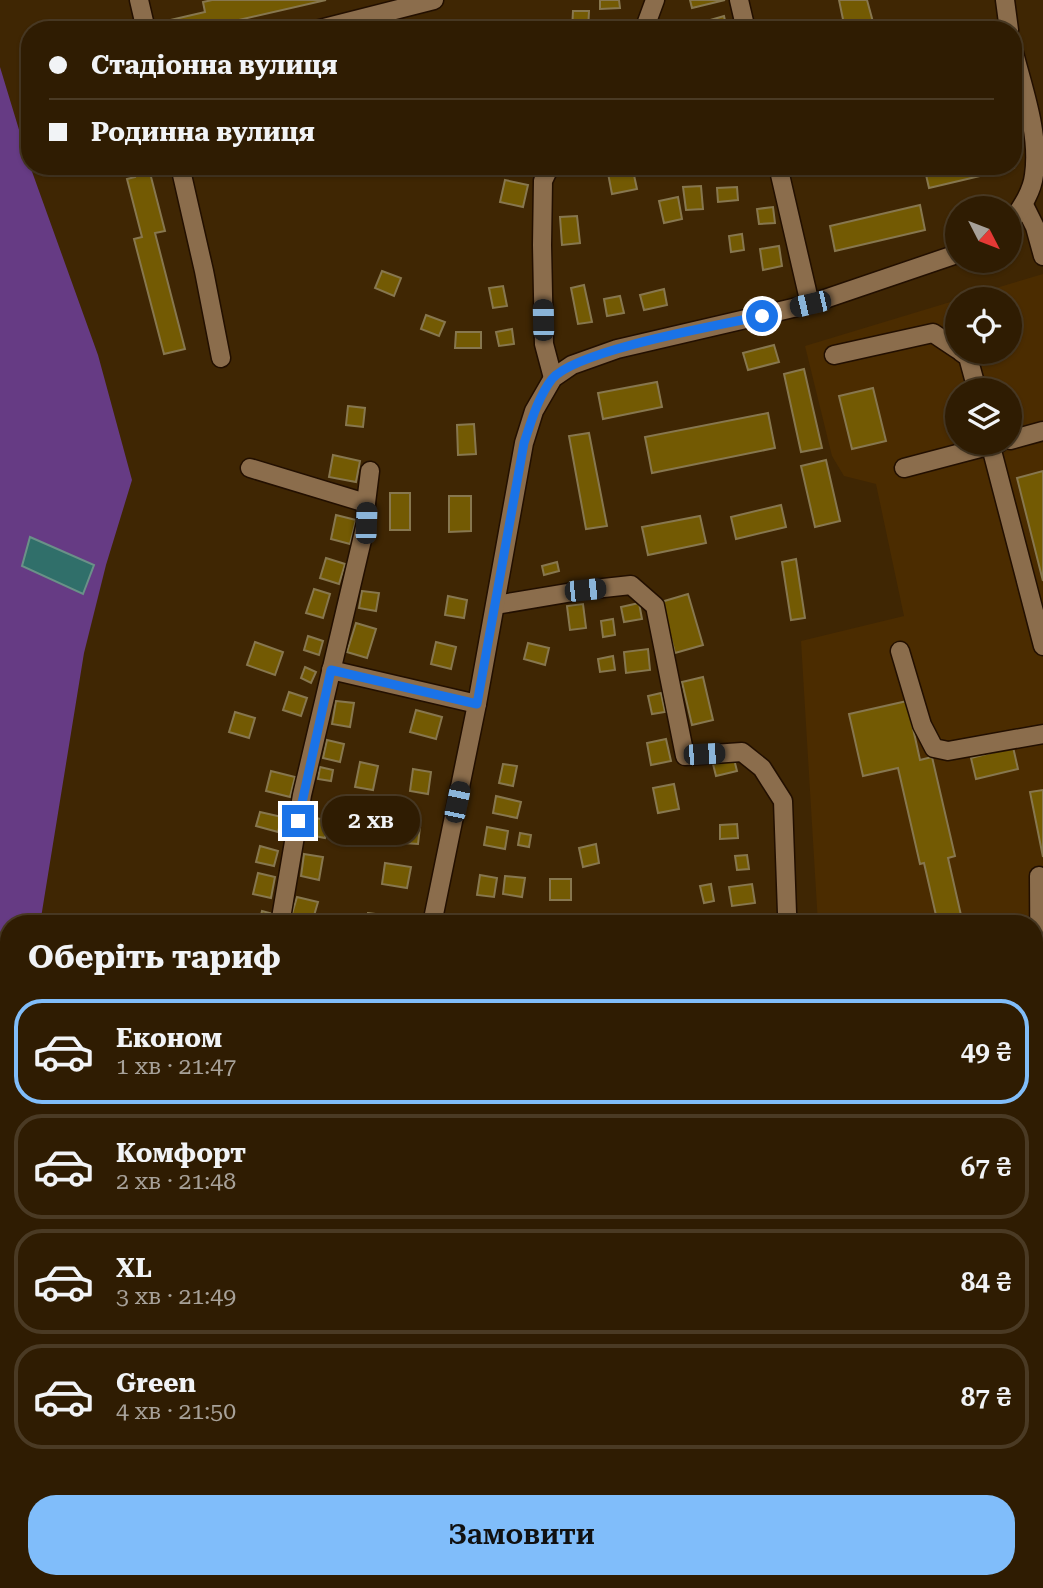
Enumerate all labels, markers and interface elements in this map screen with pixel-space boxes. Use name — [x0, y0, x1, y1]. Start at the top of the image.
text: Стадіонна вулиця — [91, 50, 338, 80]
text: Родинна вулиця — [91, 117, 315, 147]
north arrow — [945, 196, 1022, 273]
map controls — [945, 196, 1022, 455]
button: locate — [945, 287, 1022, 364]
car — [788, 289, 833, 319]
car — [533, 299, 554, 341]
route start — [746, 300, 778, 332]
button: layers — [945, 378, 1022, 455]
car — [355, 502, 378, 544]
car — [564, 577, 607, 603]
car — [683, 742, 726, 766]
car — [443, 779, 472, 825]
callout: 2 хв — [322, 796, 420, 846]
route end — [282, 805, 314, 837]
text: 2 хв — [348, 807, 394, 834]
text: Оберіть тариф — [28, 938, 281, 976]
icon: car — [32, 1020, 95, 1083]
text: Економ — [116, 1023, 222, 1053]
text: 49 ₴ — [961, 1037, 1011, 1067]
text: 1 хв · 21:47 — [116, 1053, 236, 1080]
icon: car — [32, 1135, 95, 1198]
text: Комфорт — [116, 1138, 246, 1168]
text: 67 ₴ — [961, 1152, 1011, 1182]
text: 2 хв · 21:48 — [116, 1168, 236, 1195]
icon: car — [32, 1250, 95, 1313]
text: XL — [116, 1253, 152, 1283]
text: 84 ₴ — [961, 1267, 1011, 1297]
text: 3 хв · 21:49 — [116, 1283, 236, 1310]
icon: car — [32, 1365, 95, 1428]
text: Green — [116, 1368, 196, 1398]
text: 87 ₴ — [961, 1382, 1011, 1412]
text: 4 хв · 21:50 — [116, 1398, 236, 1425]
button: Замовити — [28, 1495, 1015, 1575]

